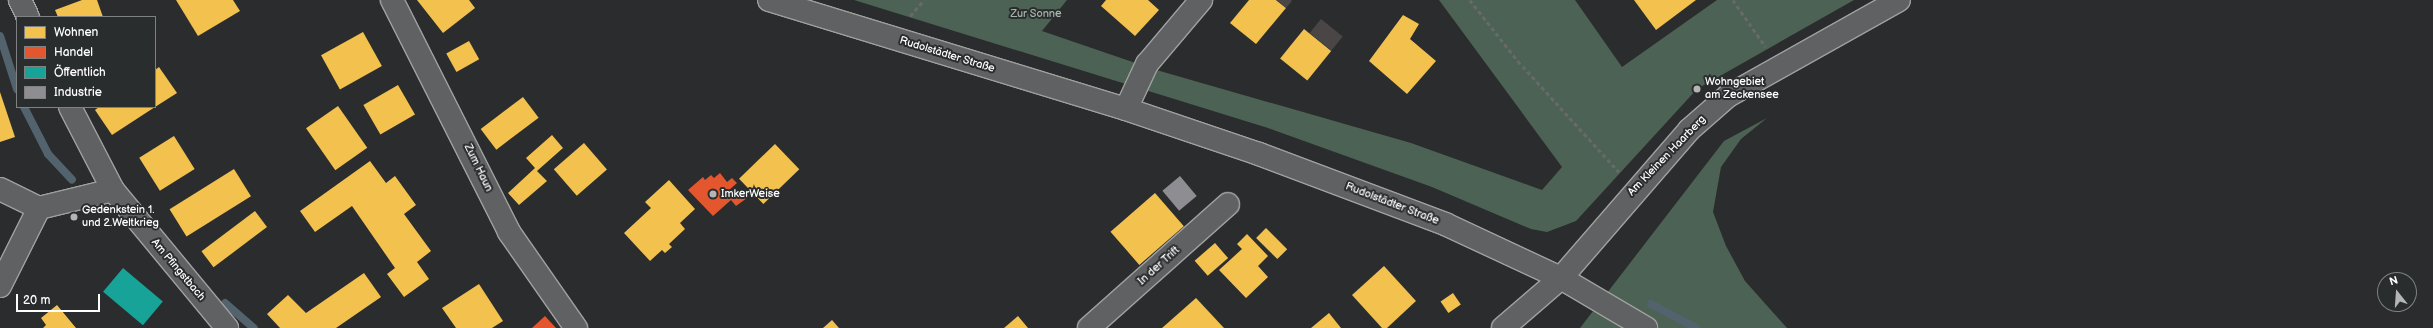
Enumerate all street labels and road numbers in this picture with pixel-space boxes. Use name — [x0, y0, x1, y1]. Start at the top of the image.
street label: Rudolstädter Straße — [898, 34, 996, 76]
street label: Am Kleinen Haarberg — [1625, 113, 1709, 199]
street label: Zum Haun — [461, 142, 495, 194]
street label: Rudolstädter Straße — [1343, 180, 1441, 228]
street label: Am Pfingstbach — [148, 236, 208, 304]
street label: In der Trift — [1135, 244, 1183, 288]

